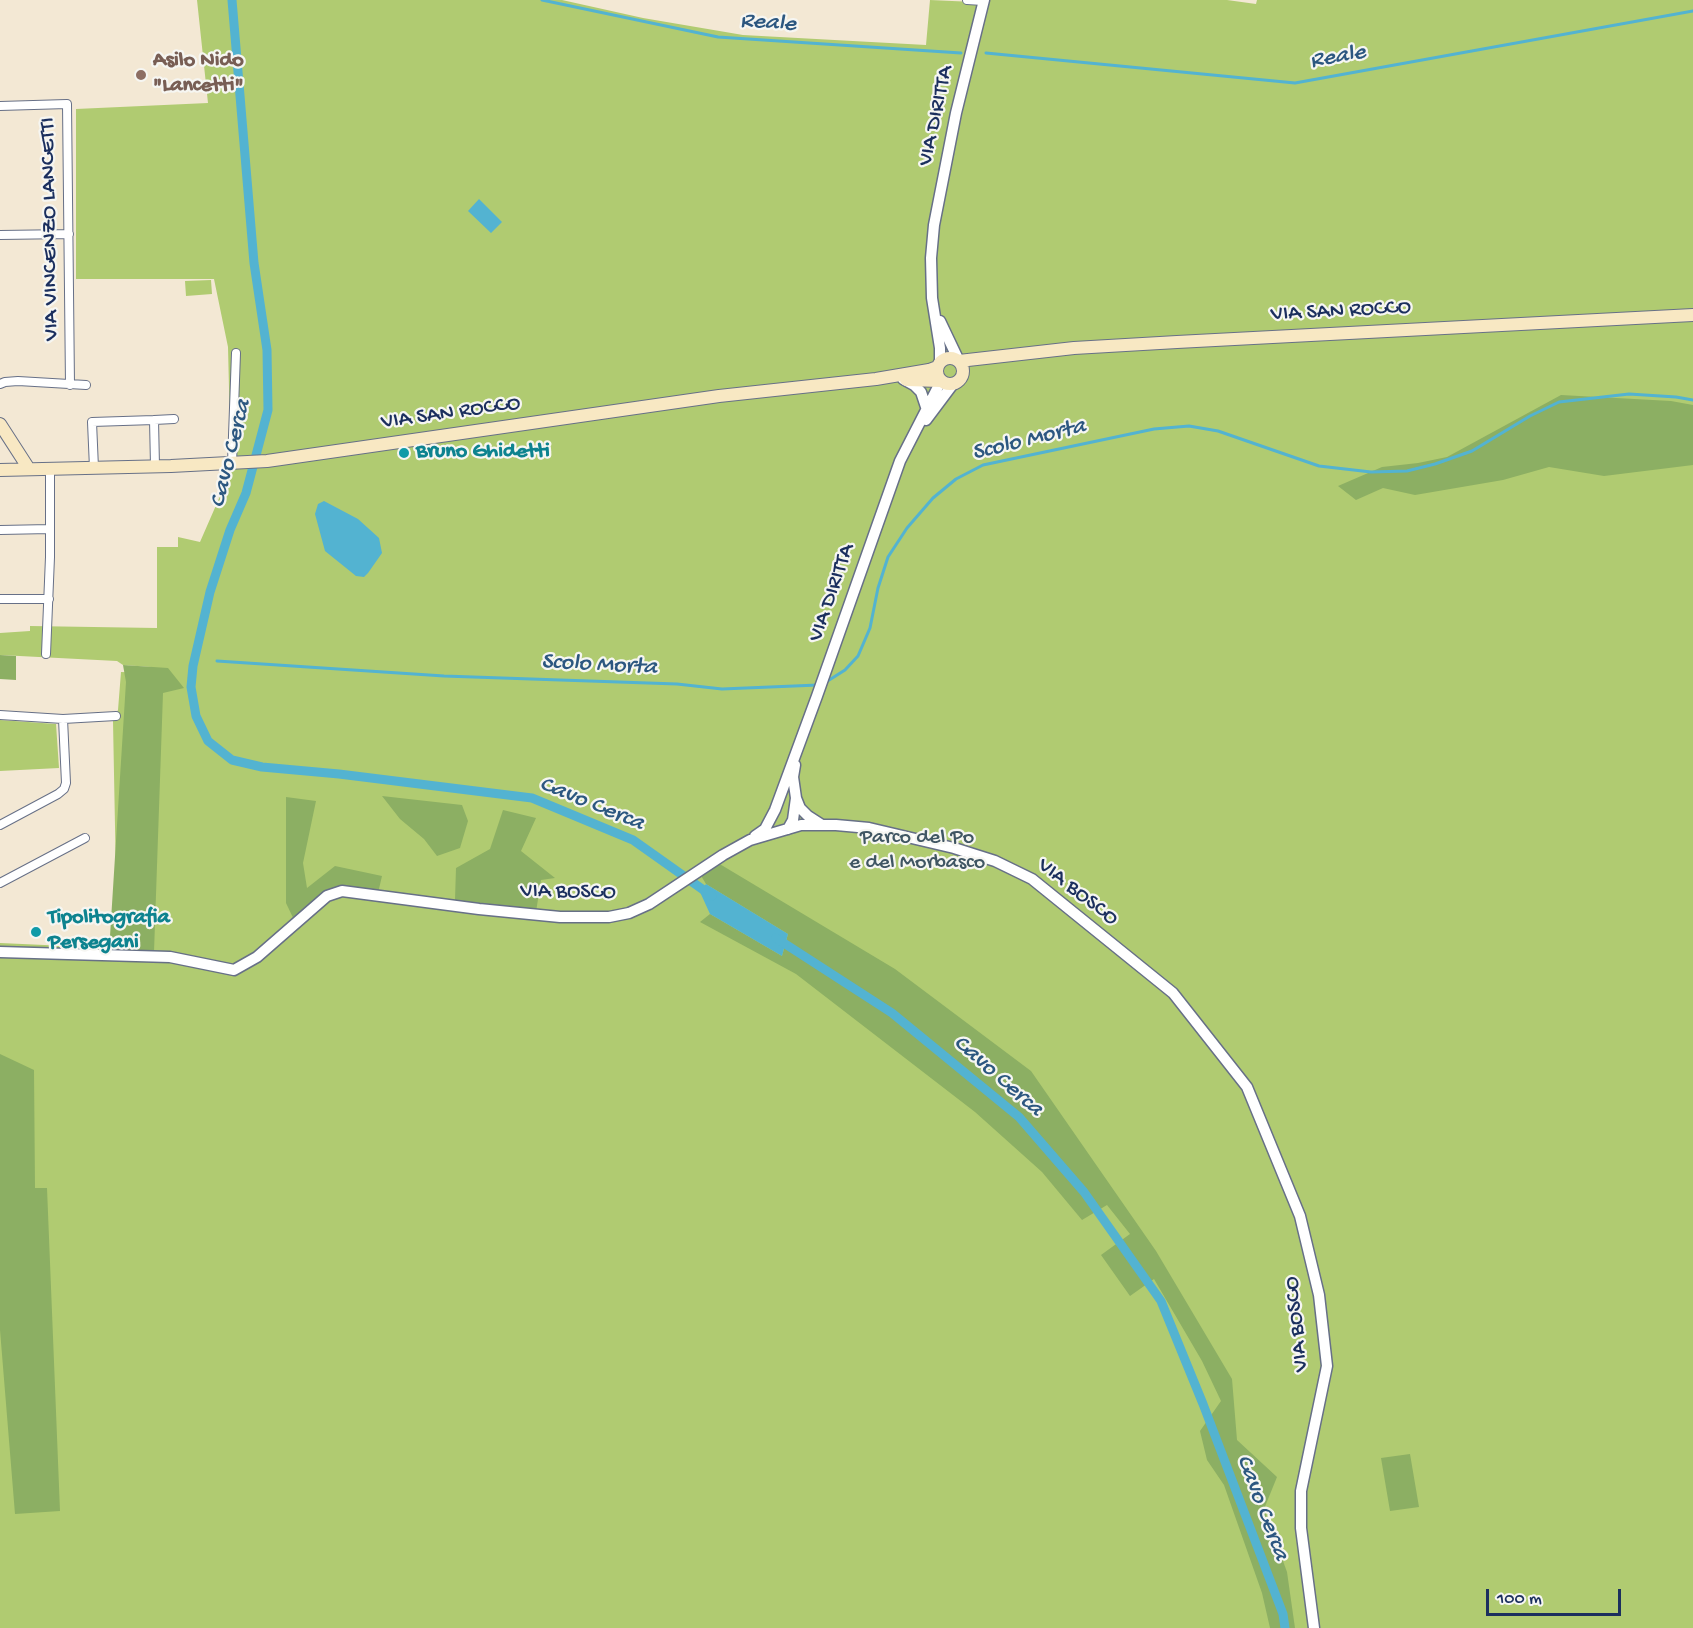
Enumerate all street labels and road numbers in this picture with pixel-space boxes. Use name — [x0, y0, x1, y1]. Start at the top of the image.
street label: VIA DIRITTA — [913, 63, 961, 169]
street label: VIA VINCENZO LANCETTI — [36, 117, 66, 341]
street label: VIA SAN ROCCO — [1270, 295, 1412, 329]
street label: VIA SAN ROCCO — [380, 391, 522, 437]
street label: VIA DIRITTA — [804, 540, 862, 646]
street label: VIA BOSCO — [1031, 853, 1123, 933]
street label: VIA BOSCO — [520, 879, 616, 907]
street label: VIA BOSCO — [1280, 1275, 1316, 1373]

